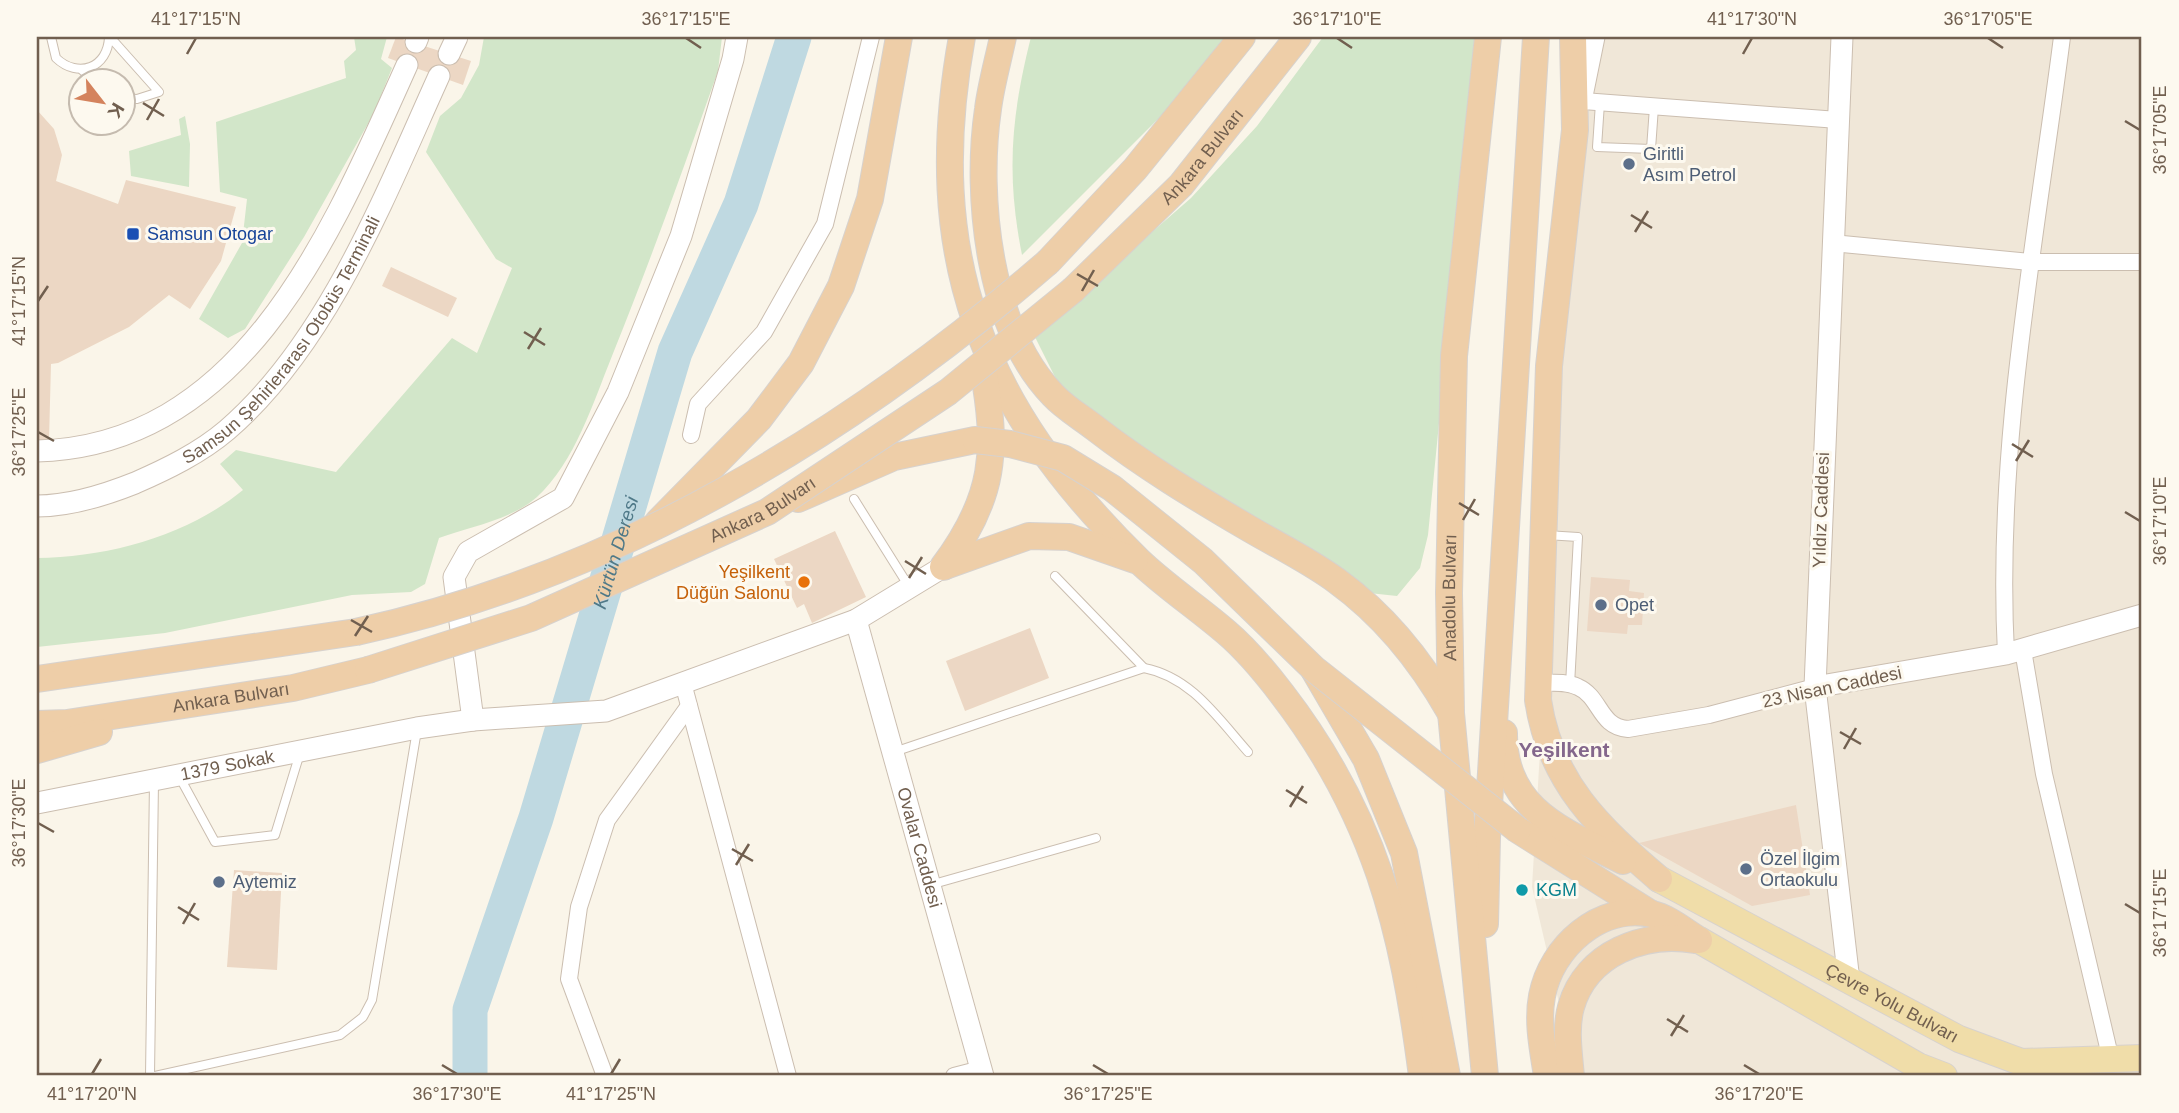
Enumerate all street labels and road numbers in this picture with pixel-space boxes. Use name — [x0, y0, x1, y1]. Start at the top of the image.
street label: Ankara Bulvarı — [1157, 105, 1247, 209]
street label: Samsun Şehirlerarası Otobüs Terminali — [179, 213, 384, 468]
street label: Yıldız Caddesi — [1809, 452, 1833, 568]
street label: Ankara Bulvarı — [706, 473, 819, 546]
street label: Anadolu Bulvarı — [1439, 534, 1460, 661]
street label: 23 Nisan Caddesi — [1760, 662, 1904, 712]
street label: Ankara Bulvarı — [171, 679, 291, 717]
street label: 1379 Sokak — [179, 746, 277, 784]
street label: Ovalar Caddesi — [893, 785, 946, 910]
street label: Çevre Yolu Bulvarı — [1822, 960, 1962, 1047]

